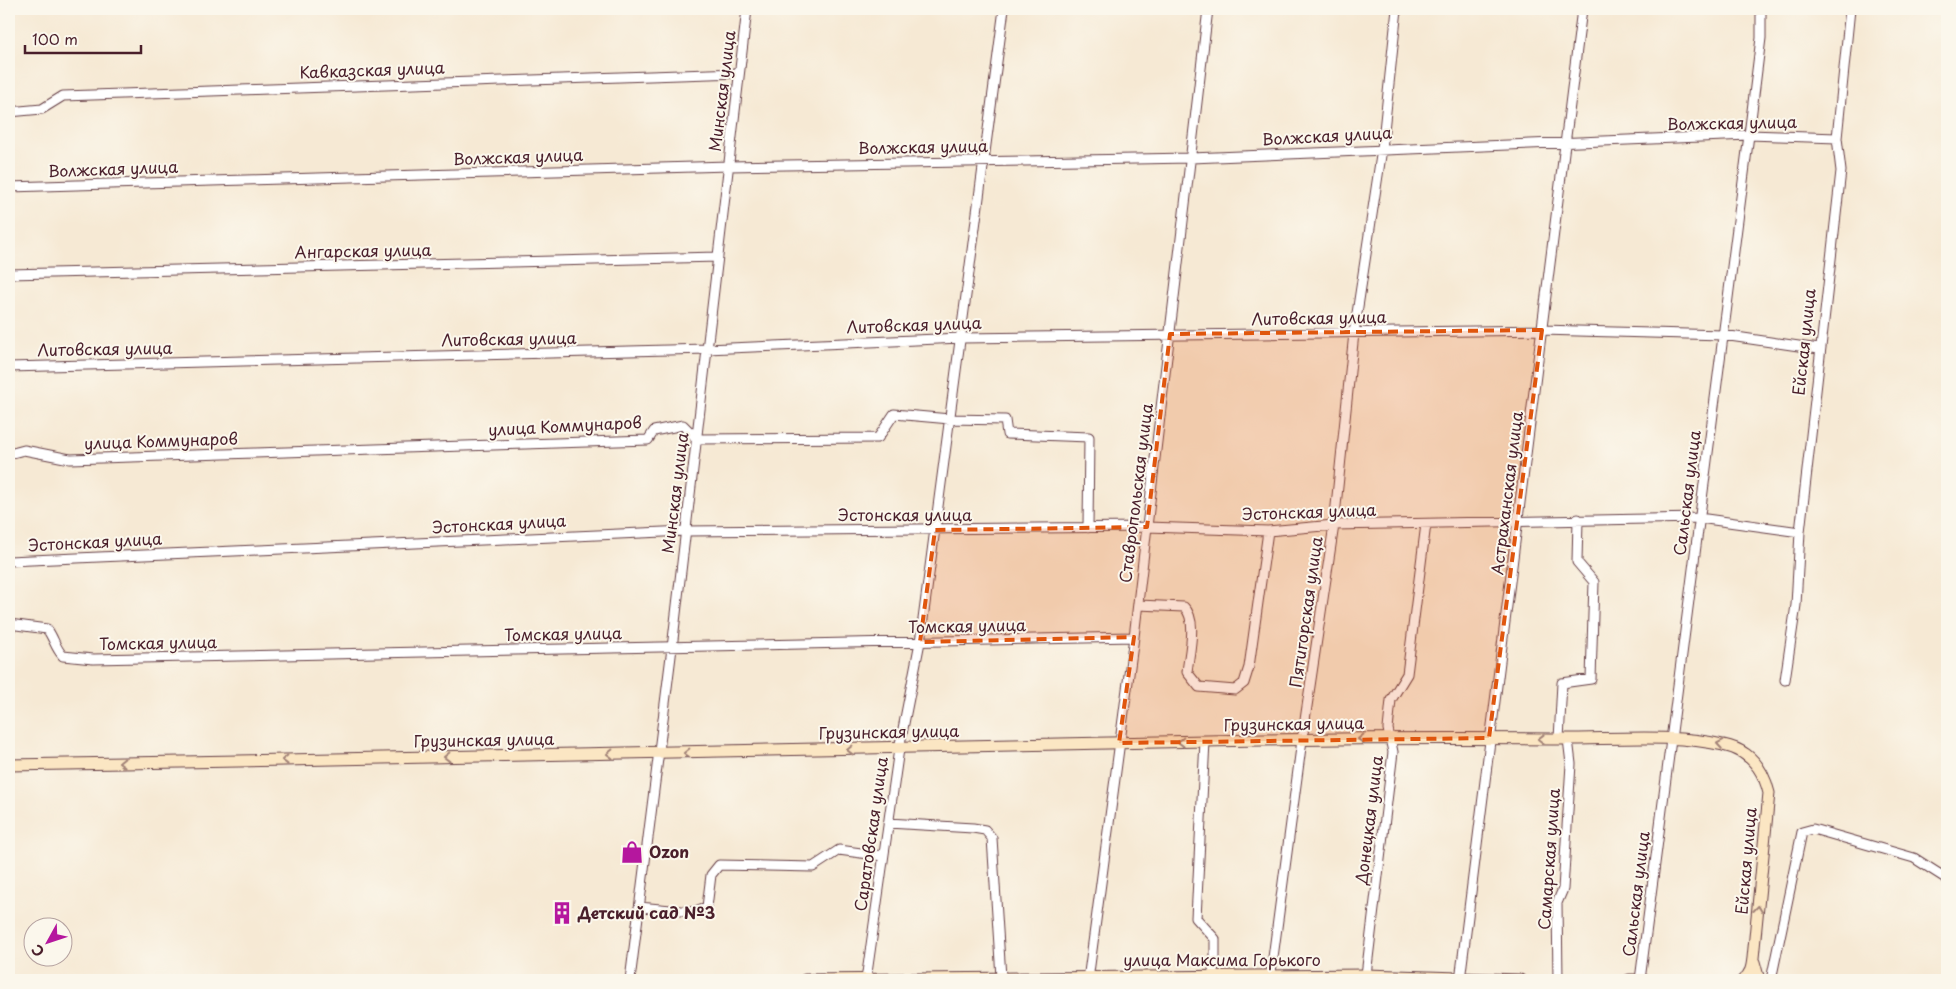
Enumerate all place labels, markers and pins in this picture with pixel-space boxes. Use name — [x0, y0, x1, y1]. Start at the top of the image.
shop icon: Ozon — [619, 839, 645, 865]
place label: Ozon — [649, 839, 689, 863]
building icon: Детский сад №3 — [549, 900, 575, 926]
place label: Детский сад №3 — [577, 900, 715, 924]

